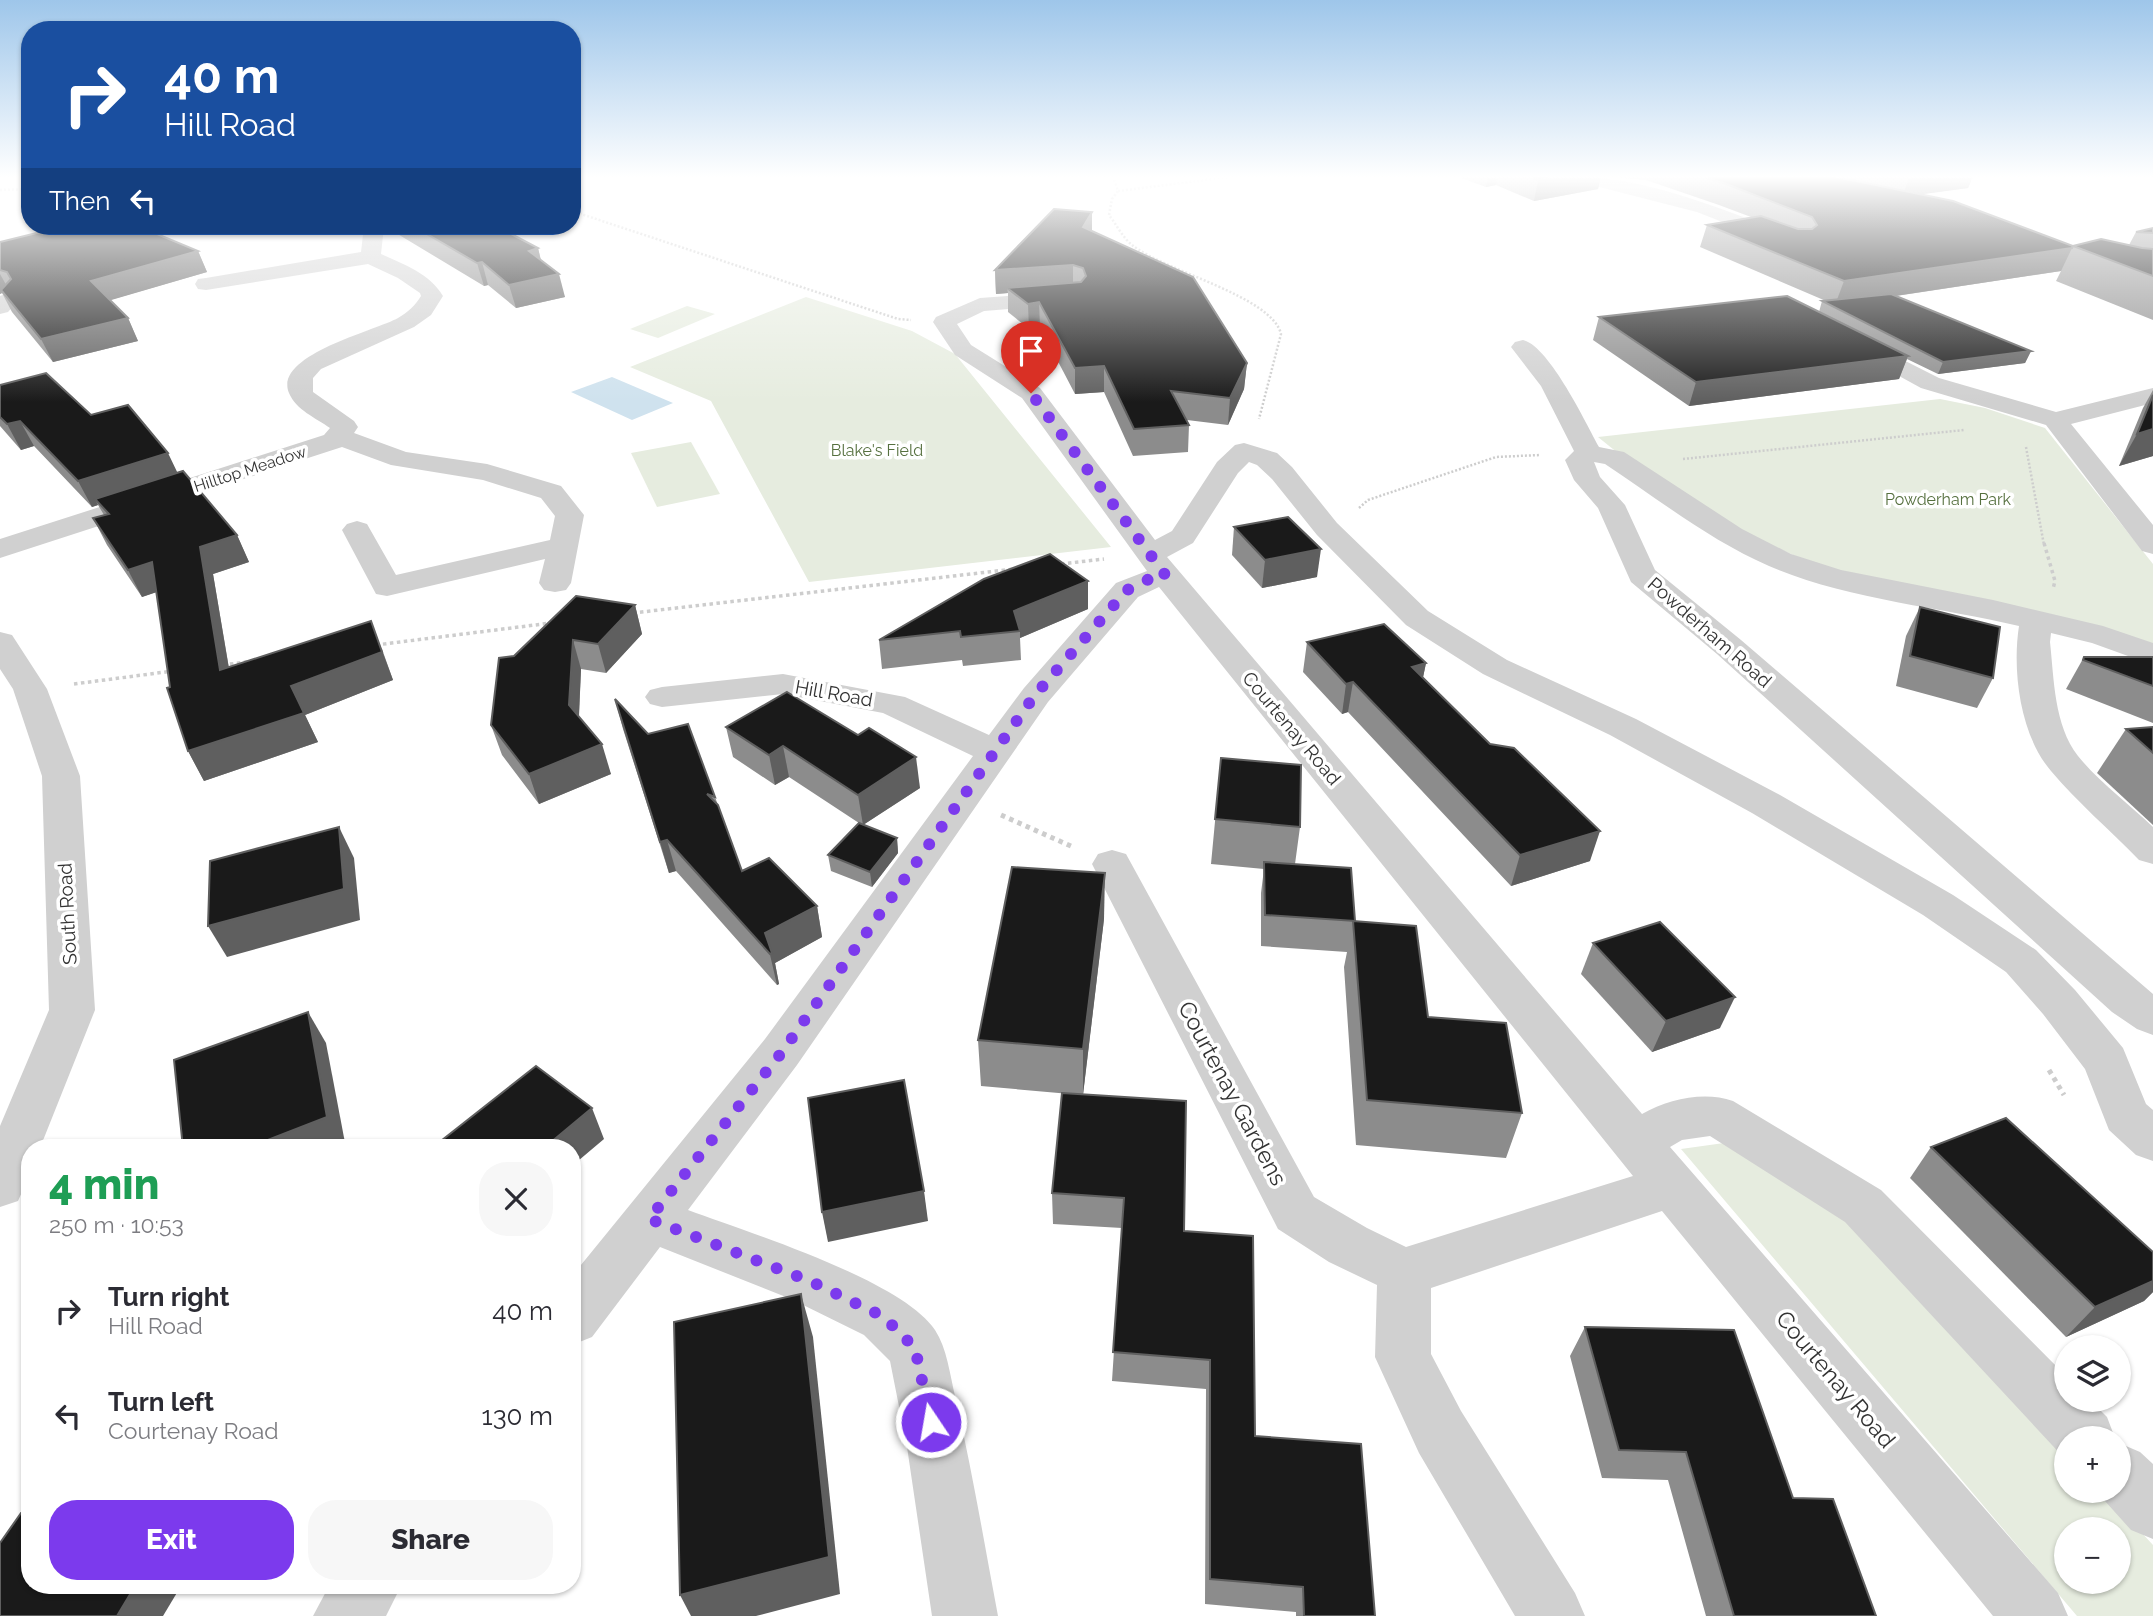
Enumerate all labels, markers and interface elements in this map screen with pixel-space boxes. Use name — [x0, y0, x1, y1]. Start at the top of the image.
text: 40 m — [164, 47, 279, 104]
icon: right — [49, 49, 140, 140]
text: Hill Road — [164, 106, 296, 143]
icon: left — [124, 182, 162, 220]
text: Then — [49, 186, 110, 216]
pin — [1001, 321, 1061, 393]
icon: arrive — [1012, 332, 1050, 370]
park label: Blake's Field — [831, 441, 923, 460]
street label: Hilltop Meadow — [191, 442, 309, 496]
park label: Powderham Park — [1885, 490, 2012, 509]
street label: Powderham Road — [1644, 572, 1776, 692]
street label: Courtenay Road — [1238, 667, 1346, 789]
street label: Hill Road — [794, 675, 874, 711]
street label: South Road — [53, 862, 81, 966]
street label: Courtenay Gardens — [1173, 996, 1293, 1190]
text: 4 min — [49, 1160, 159, 1209]
button: close — [479, 1162, 553, 1236]
text: 250 m · 10:53 — [49, 1211, 184, 1238]
text: Turn right — [108, 1282, 229, 1312]
icon: right — [49, 1292, 87, 1330]
text: 40 m — [492, 1296, 553, 1326]
street label: Courtenay Road — [1771, 1305, 1901, 1453]
text: Hill Road — [108, 1312, 203, 1339]
map controls — [2054, 1335, 2131, 1594]
button: layers — [2054, 1335, 2131, 1412]
position arrow — [894, 1385, 968, 1459]
text: Turn left — [108, 1387, 214, 1417]
icon: left — [49, 1397, 87, 1435]
text: 130 m — [482, 1401, 553, 1431]
text: Courtenay Road — [108, 1417, 279, 1444]
button: + — [2054, 1426, 2131, 1503]
button: Exit — [49, 1500, 294, 1580]
button: Share — [308, 1500, 553, 1580]
button: − — [2054, 1517, 2131, 1594]

